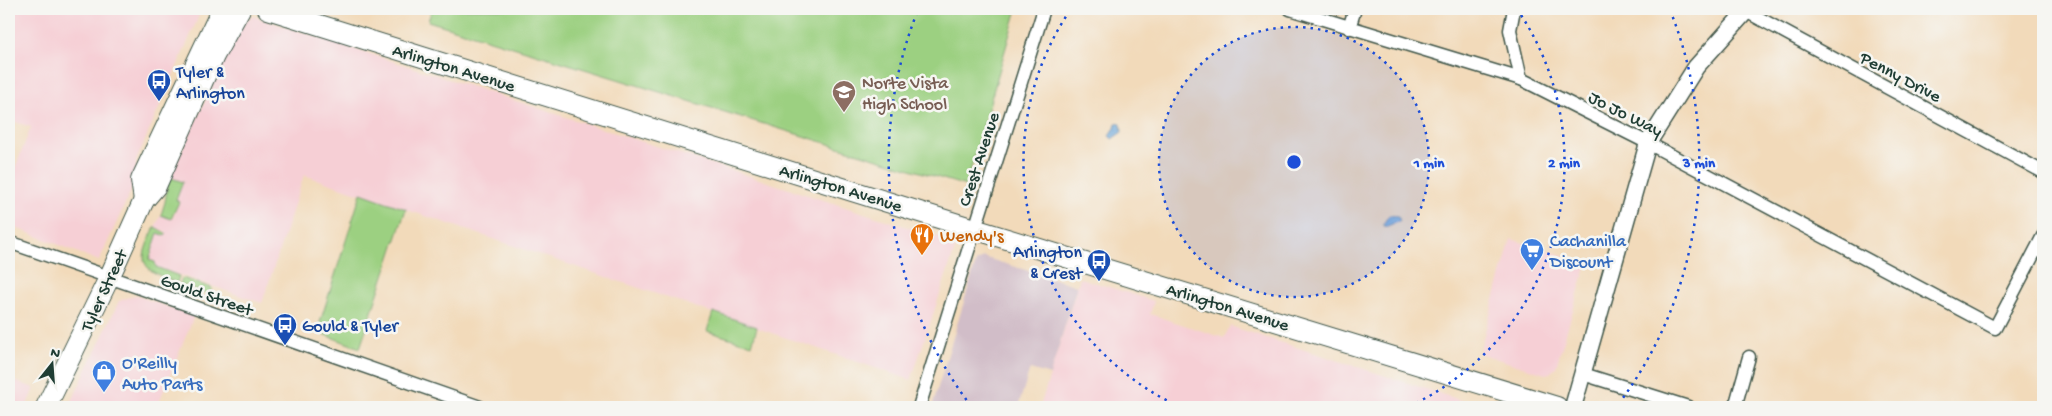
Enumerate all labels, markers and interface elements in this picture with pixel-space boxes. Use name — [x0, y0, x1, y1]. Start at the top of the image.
street label: Arlington Avenue — [389, 41, 518, 98]
street label: Penny Drive — [1855, 48, 1945, 109]
place label: Tyler & Arlington — [175, 63, 245, 105]
bus stop icon: Tyler & Arlington — [146, 68, 172, 102]
place label: Norte Vista High School — [862, 74, 949, 116]
school or university icon: Norte Vista High School — [831, 79, 857, 113]
street label: Jo Jo Way — [1584, 88, 1666, 143]
street label: Crest Avenue — [955, 109, 1006, 210]
centre of rings — [1285, 153, 1303, 171]
text: 1 min — [1413, 155, 1445, 173]
text: 2 min — [1548, 155, 1581, 173]
text: 3 min — [1682, 155, 1716, 173]
street label: Arlington Avenue — [776, 161, 905, 218]
restaurant icon: Wendy's — [909, 222, 935, 256]
place label: Wendy's — [940, 227, 1005, 248]
place label: Cachanilla Discount — [1549, 232, 1627, 274]
supermarket icon: Cachanilla Discount — [1519, 237, 1545, 271]
place label: Arlington & Crest — [1013, 243, 1084, 285]
street label: Tyler Street — [77, 245, 134, 336]
bus stop icon: Arlington & Crest — [1086, 248, 1112, 282]
street label: Gould Street — [157, 271, 257, 322]
street label: Arlington Avenue — [1163, 280, 1292, 337]
bus stop icon: Gould & Tyler — [272, 312, 298, 346]
place label: Gould & Tyler — [302, 317, 400, 338]
north arrow — [28, 338, 78, 388]
text: N — [48, 344, 62, 363]
place label: O'Reilly Auto Parts — [122, 354, 204, 396]
shop icon: O'Reilly Auto Parts — [91, 359, 117, 393]

